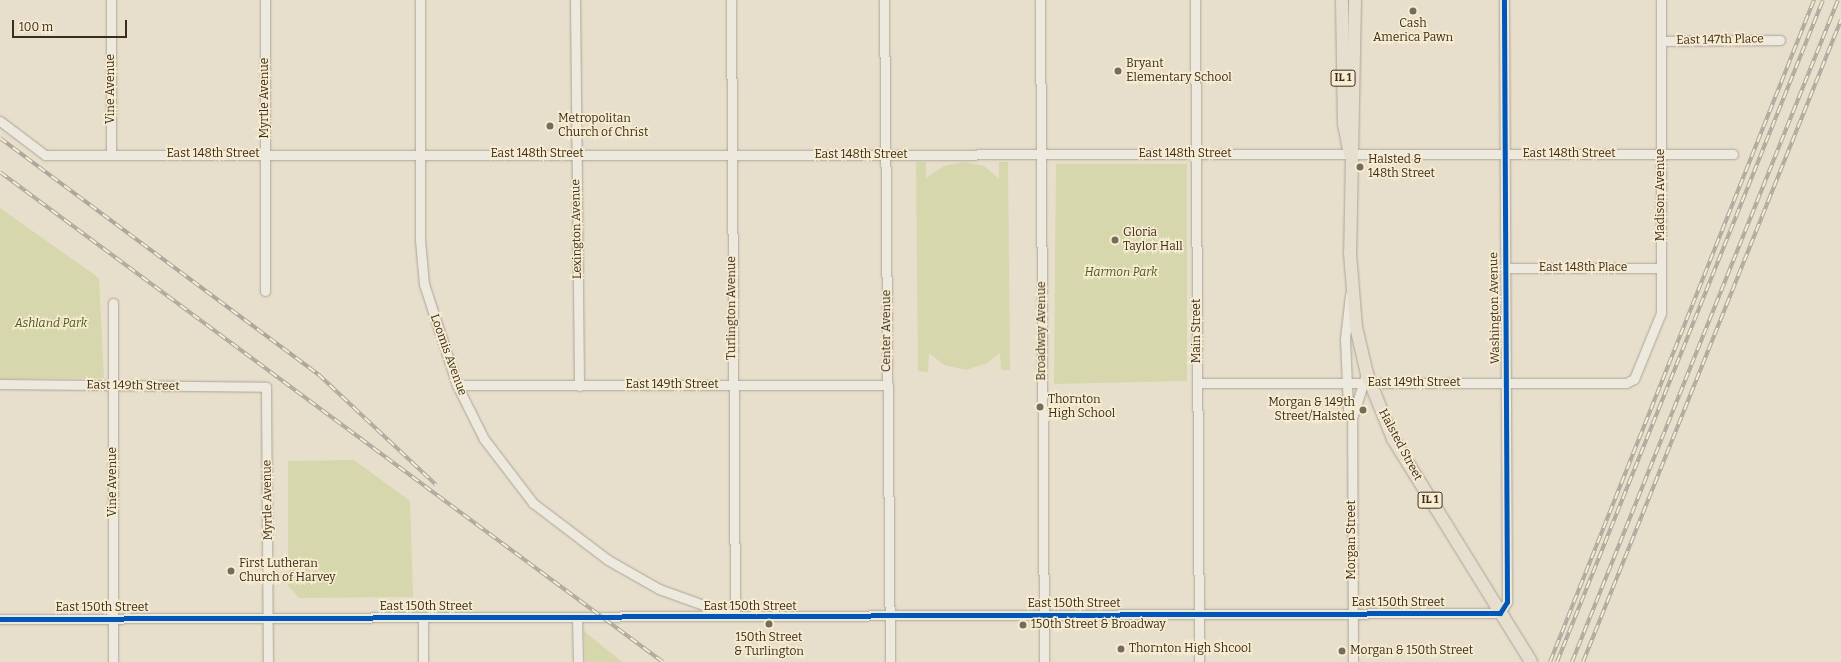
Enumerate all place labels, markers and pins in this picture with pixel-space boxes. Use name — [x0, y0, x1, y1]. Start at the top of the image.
marker: Cash America Pawn — [1408, 6, 1418, 16]
place label: Cash America Pawn — [1373, 17, 1453, 45]
place label: Bryant Elementary School — [1126, 57, 1232, 85]
marker: Bryant Elementary School — [1113, 66, 1123, 76]
place label: Metropolitan Church of Christ — [558, 112, 648, 140]
marker: Metropolitan Church of Christ — [545, 121, 555, 131]
place label: Halsted & 148th Street — [1368, 153, 1435, 181]
marker: Halsted & 148th Street — [1355, 162, 1365, 172]
place label: Gloria Taylor Hall — [1123, 226, 1183, 254]
marker: Gloria Taylor Hall — [1110, 235, 1120, 245]
place label: Thornton High School — [1048, 393, 1115, 421]
place label: Morgan & 149th Street/Halsted — [1268, 396, 1355, 424]
marker: Thornton High School — [1035, 402, 1045, 412]
marker: Morgan & 149th Street/Halsted — [1358, 405, 1368, 415]
place label: First Lutheran Church of Harvey — [239, 557, 336, 585]
marker: First Lutheran Church of Harvey — [226, 566, 236, 576]
place label: 150th Street & Broadway — [1031, 618, 1166, 632]
marker: 150th Street & Turlington — [764, 619, 774, 629]
marker: 150th Street & Broadway — [1018, 620, 1028, 630]
place label: 150th Street & Turlington — [734, 631, 804, 659]
place label: Thornton High Shcool — [1129, 642, 1251, 656]
marker: Thornton High Shcool — [1116, 644, 1126, 654]
place label: Morgan & 150th Street — [1350, 644, 1473, 658]
marker: Morgan & 150th Street — [1337, 646, 1347, 656]

